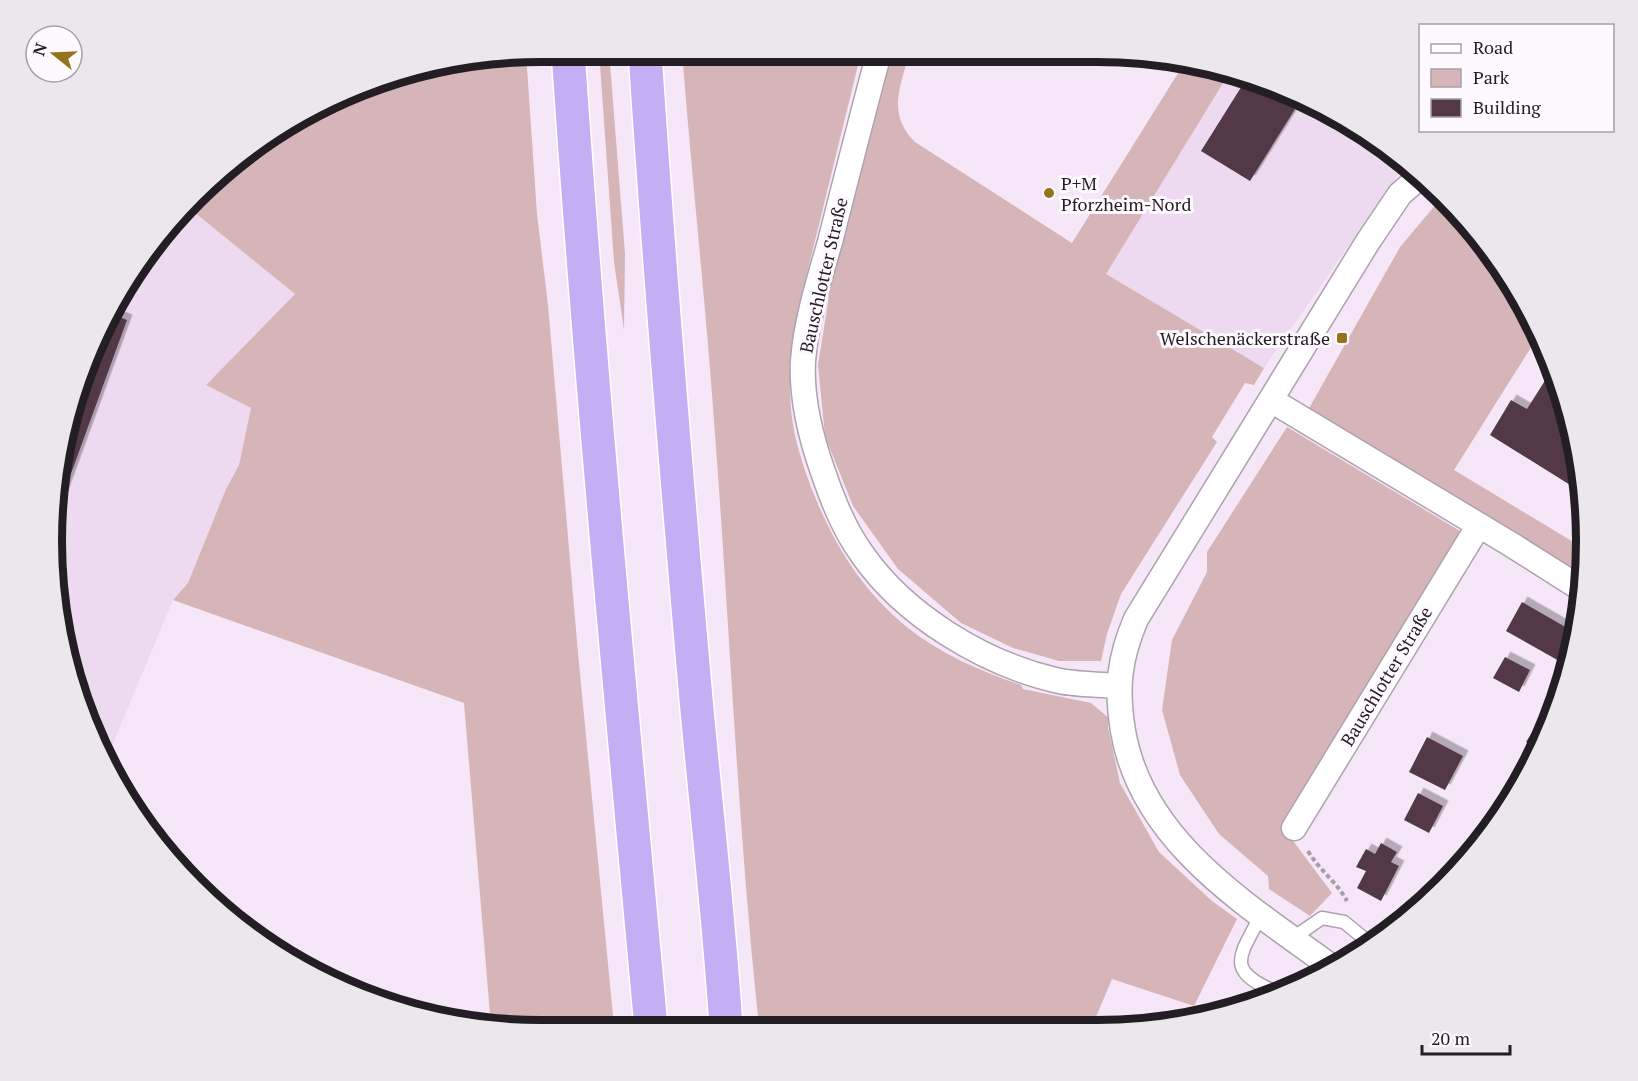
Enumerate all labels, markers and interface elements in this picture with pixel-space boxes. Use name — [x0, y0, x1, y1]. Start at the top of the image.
north arrow — [24, 24, 84, 84]
legend — [1419, 24, 1614, 132]
text: Road — [1473, 35, 1513, 59]
text: N — [27, 40, 52, 59]
text: Park — [1473, 65, 1510, 89]
text: Building — [1473, 95, 1541, 119]
place label: P+M Pforzheim-Nord — [1061, 171, 1191, 216]
marker: P+M Pforzheim-Nord — [1042, 186, 1056, 200]
street label: Bauschlotter Straße — [793, 195, 853, 355]
place label: Welschenäckerstraße — [1160, 326, 1330, 350]
marker: Welschenäckerstraße — [1335, 331, 1349, 345]
street label: Bauschlotter Straße — [1335, 602, 1437, 750]
scale bar — [1422, 1018, 1510, 1056]
text: 20 m — [1431, 1026, 1471, 1050]

